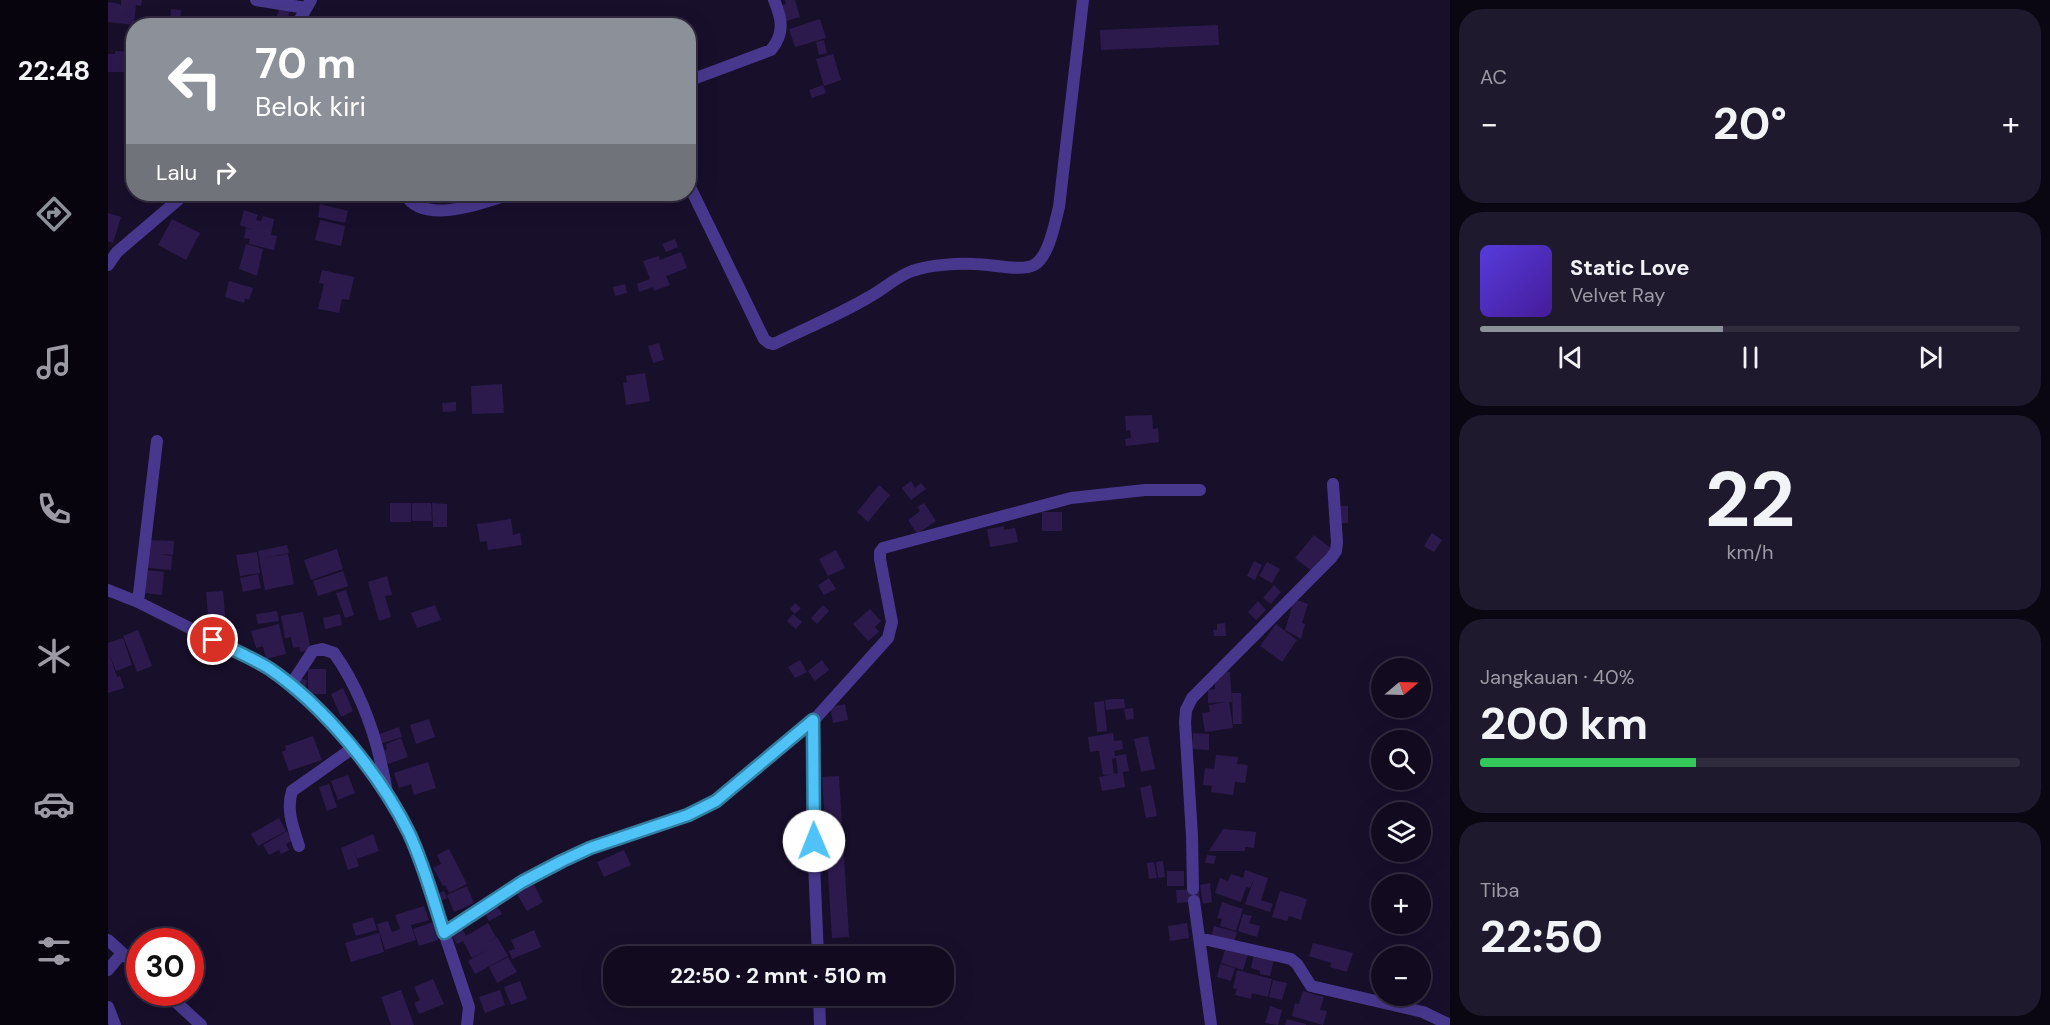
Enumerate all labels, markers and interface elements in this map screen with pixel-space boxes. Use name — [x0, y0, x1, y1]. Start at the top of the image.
text: 70 m — [255, 36, 356, 91]
icon: left — [156, 42, 234, 120]
text: 22:48 — [18, 53, 90, 88]
text: AC — [1480, 64, 1507, 90]
text: Belok kiri — [255, 89, 366, 124]
text: 20° — [1713, 94, 1787, 153]
text: − — [1480, 102, 1498, 145]
text: + — [2002, 102, 2020, 145]
icon: right — [209, 156, 242, 189]
text: Lalu — [156, 158, 197, 187]
icon: directions — [33, 193, 75, 235]
text: Static Love — [1570, 253, 1690, 282]
text: Velvet Ray — [1570, 282, 1665, 308]
icon: music — [33, 341, 75, 383]
icon: previous — [1554, 341, 1587, 374]
icon: pause — [1734, 341, 1767, 374]
icon: next — [1914, 341, 1947, 374]
text: 22 — [1705, 449, 1795, 550]
icon: phone — [33, 488, 75, 530]
text: km/h — [1726, 539, 1774, 565]
pin — [187, 614, 238, 665]
icon: arrive — [196, 623, 229, 656]
icon: climate — [33, 635, 75, 677]
north arrow — [1371, 658, 1431, 718]
map controls — [1371, 658, 1431, 1006]
text: Jangkauan · 40% — [1480, 664, 1634, 690]
text: 200 km — [1480, 694, 1648, 753]
button: search — [1371, 730, 1431, 790]
icon: car — [33, 783, 75, 825]
button: layers — [1371, 802, 1431, 862]
position arrow — [782, 809, 846, 873]
button: + — [1371, 874, 1431, 934]
text: Tiba — [1480, 877, 1519, 903]
text: 22:50 — [1480, 907, 1603, 966]
speed limit sign: 30 — [126, 928, 204, 1006]
icon: filters — [33, 930, 75, 972]
button: − — [1371, 946, 1431, 1006]
text: 22:50 · 2 mnt · 510 m — [670, 961, 887, 990]

